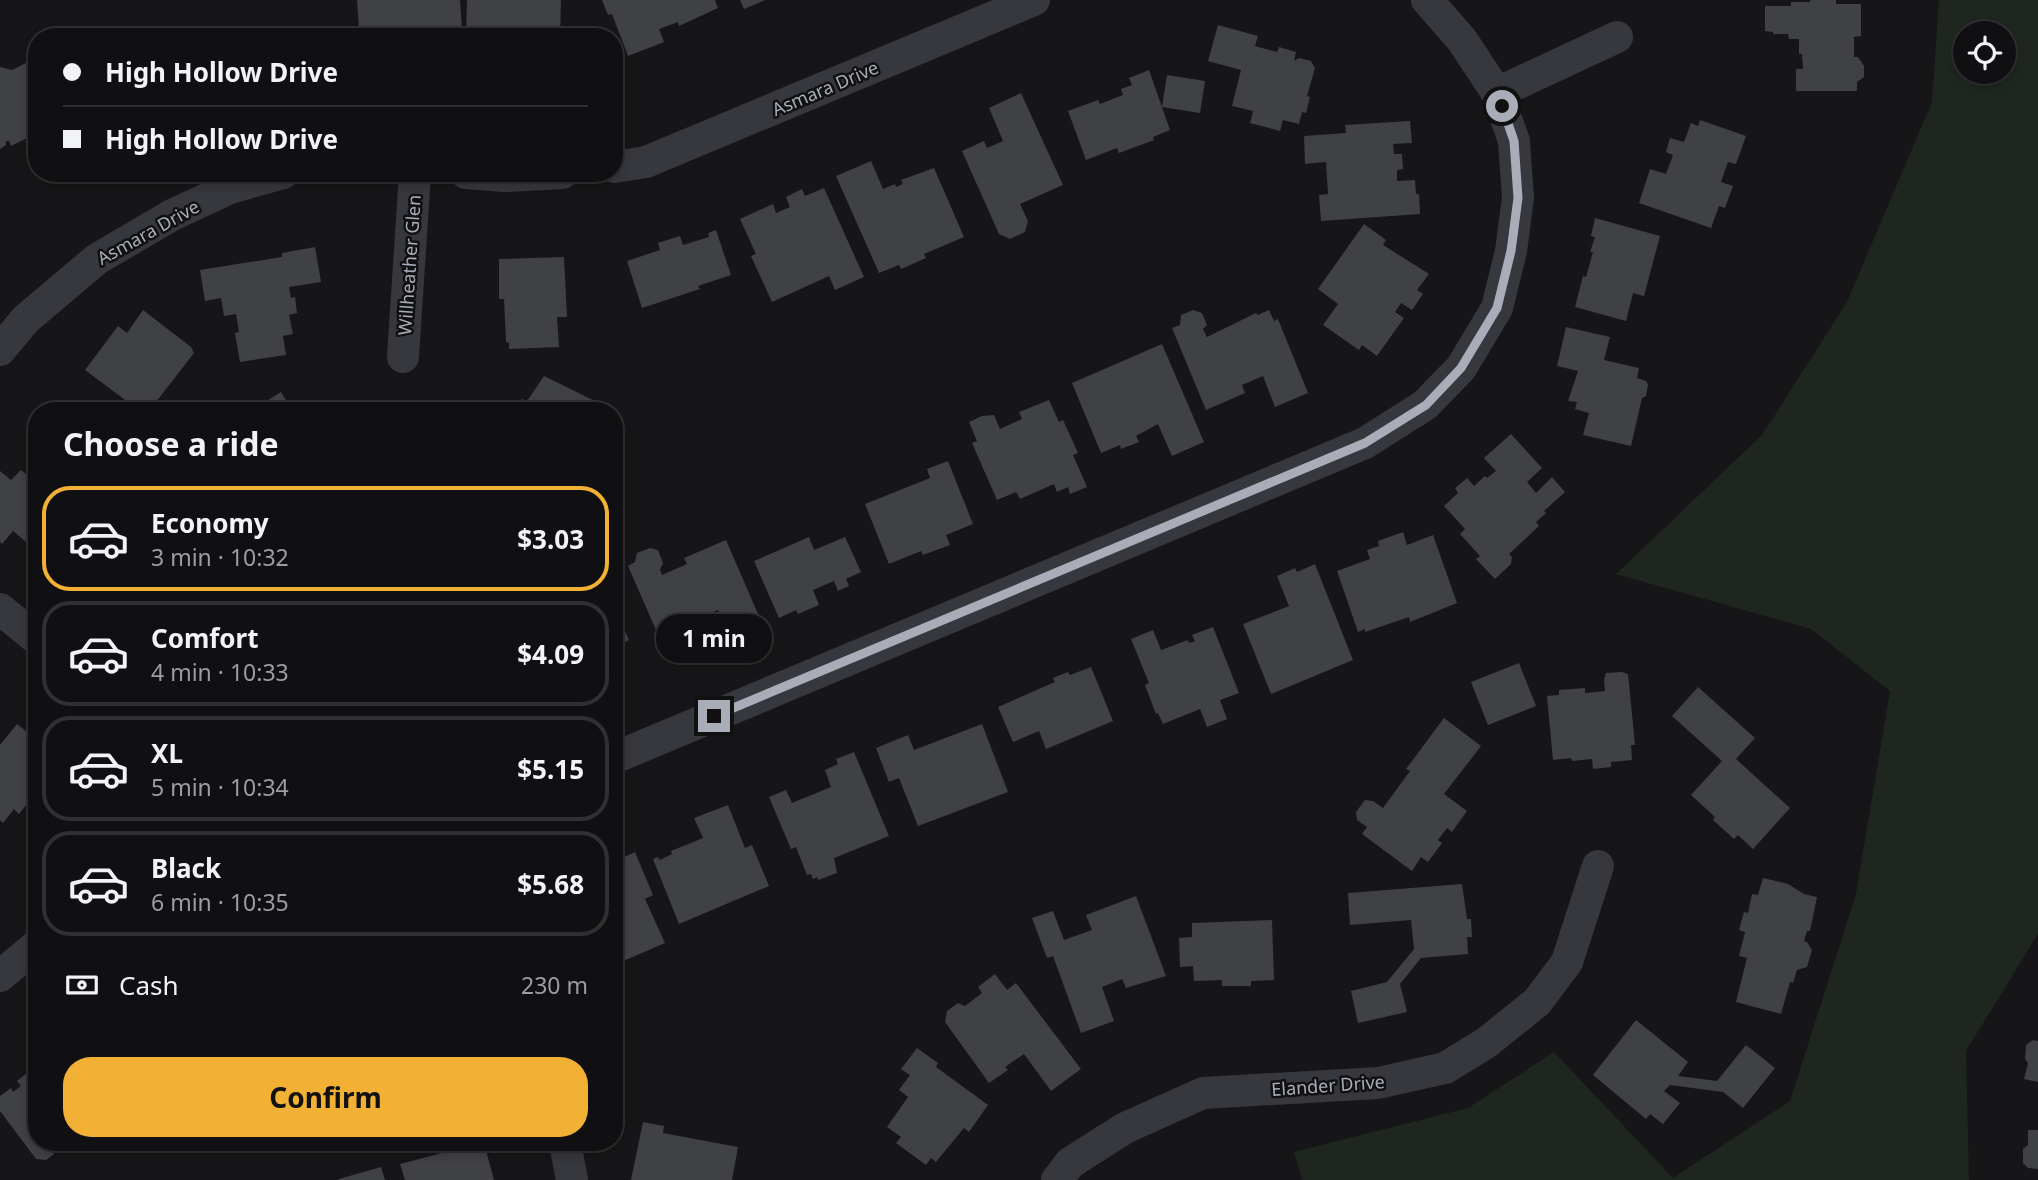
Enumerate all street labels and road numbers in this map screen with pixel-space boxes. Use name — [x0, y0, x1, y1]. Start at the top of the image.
street label: Asmara Drive — [768, 55, 882, 121]
street label: Asmara Drive — [93, 194, 203, 270]
street label: Willheather Glen — [392, 194, 426, 336]
street label: Elander Drive — [1270, 1069, 1386, 1101]

